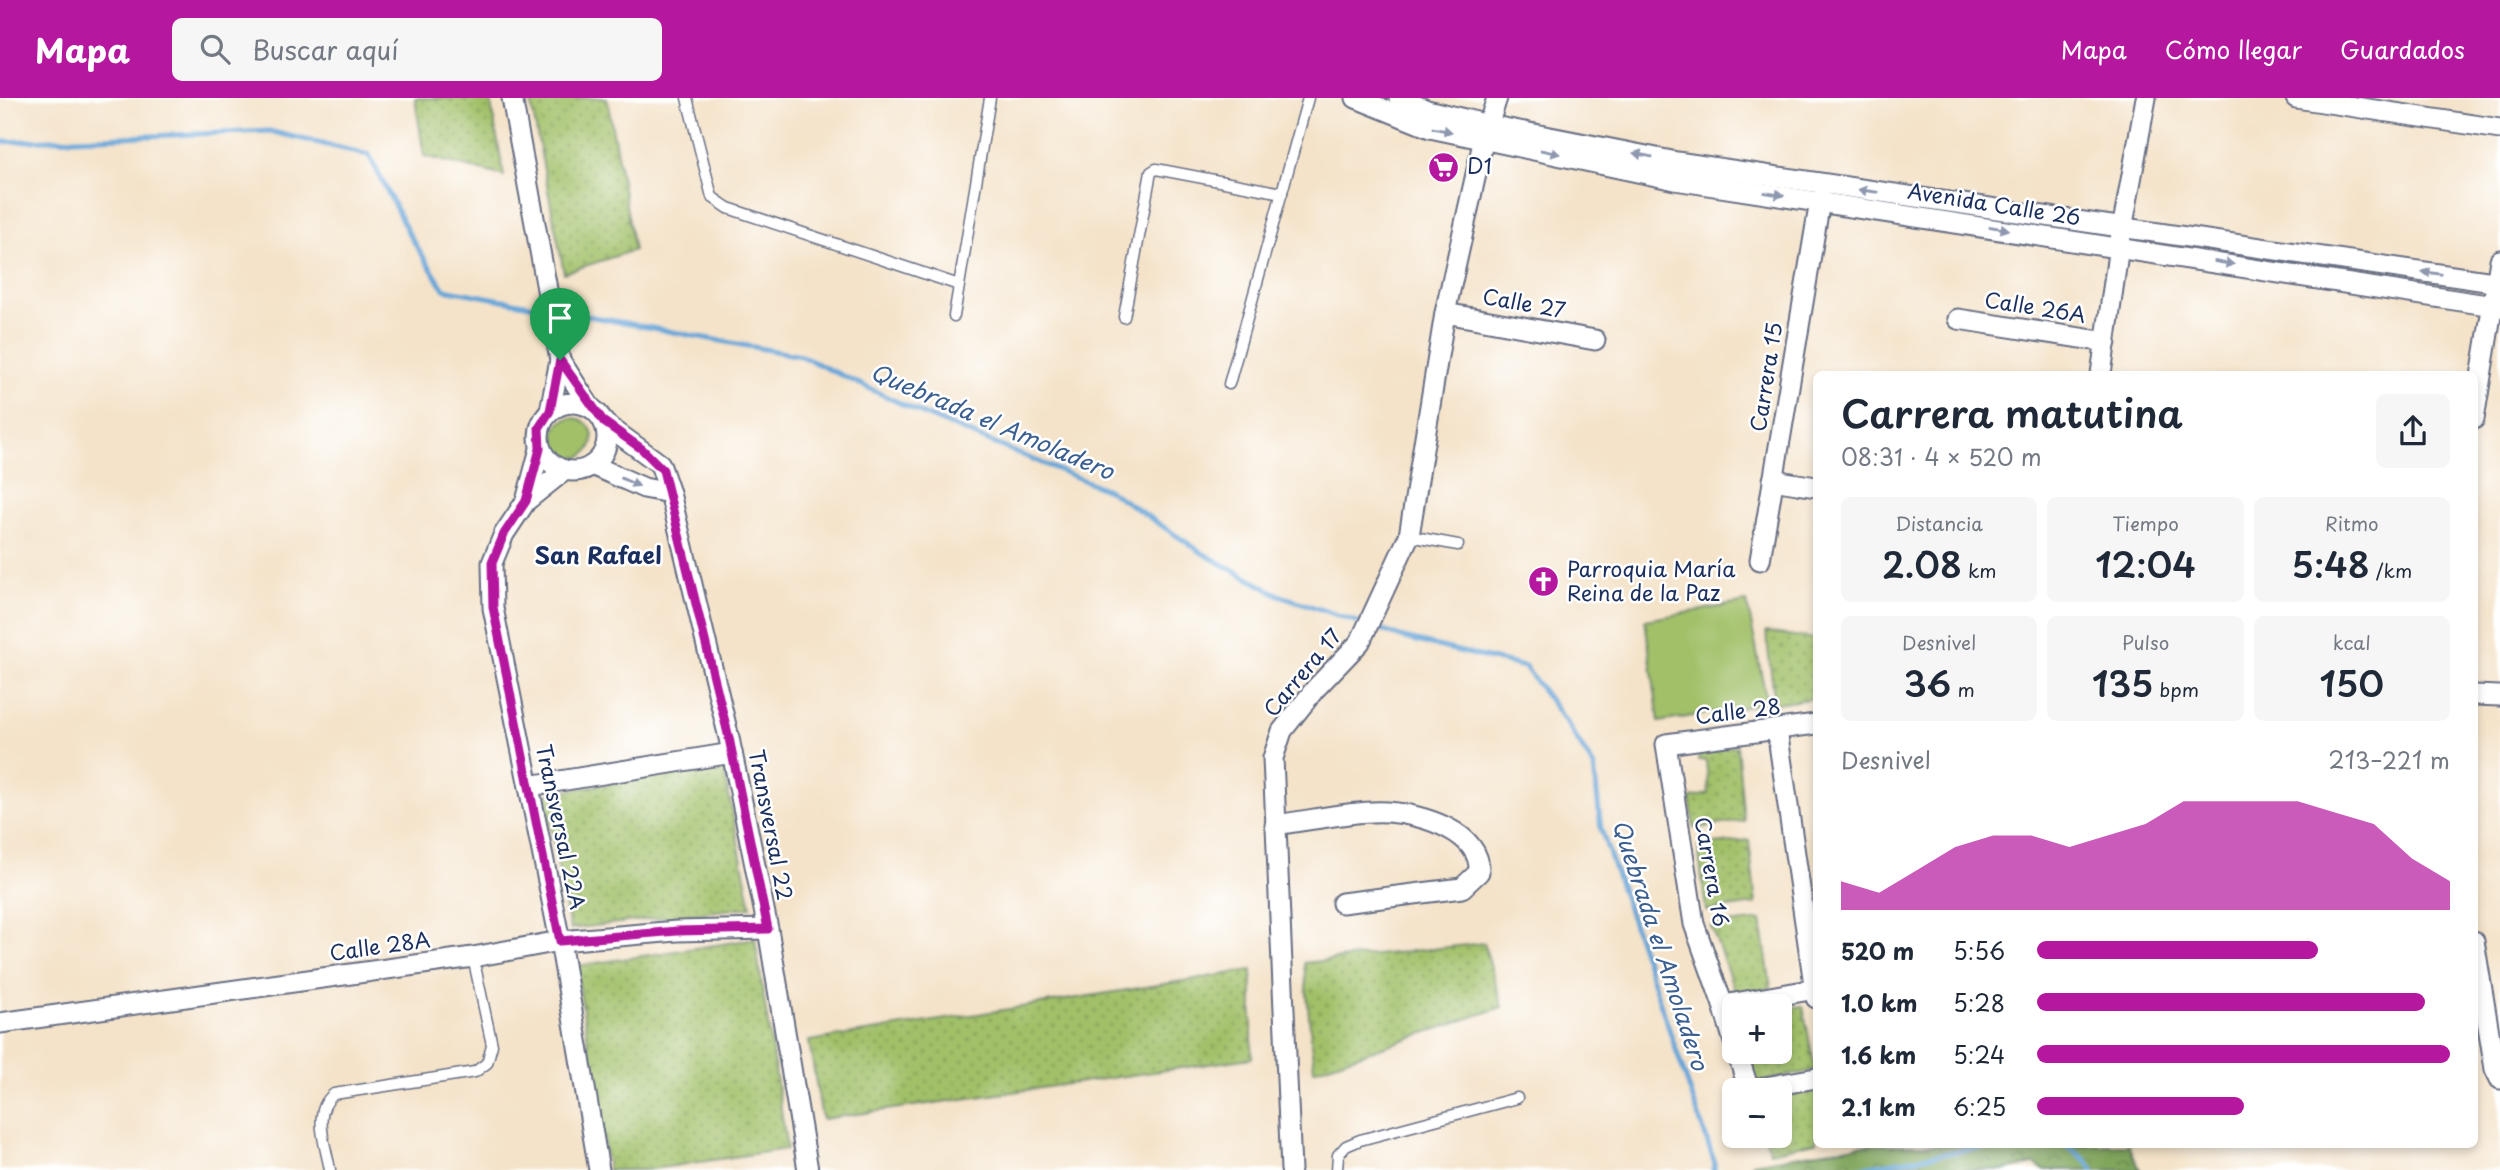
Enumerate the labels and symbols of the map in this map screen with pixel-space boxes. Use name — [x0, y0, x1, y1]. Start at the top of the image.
one-way arrow — [1431, 125, 1453, 136]
one-way arrow — [1539, 147, 1561, 158]
place label: D1 — [1467, 149, 1492, 181]
supermarket icon: D1 — [1427, 150, 1461, 184]
one-way arrow — [1632, 150, 1654, 161]
street label: Avenida Calle 26 — [1906, 174, 2083, 232]
one-way arrow — [1857, 185, 1879, 196]
one-way arrow — [1763, 189, 1785, 200]
one-way arrow — [1988, 223, 2010, 234]
one-way arrow — [2213, 258, 2235, 269]
one-way arrow — [2421, 267, 2443, 278]
street label: Calle 27 — [1480, 279, 1569, 325]
street label: Calle 26A — [1982, 282, 2088, 330]
pin — [530, 288, 590, 360]
street label: Carrera 15 — [1741, 320, 1789, 434]
water label: Quebrada el Amoladero — [865, 353, 1121, 488]
one-way arrow — [620, 476, 640, 488]
district label: San Rafael — [535, 537, 661, 572]
place label: Parroquia María Reina de la Paz — [1567, 552, 1736, 608]
church icon: Parroquia María Reina de la Paz — [1527, 565, 1561, 599]
street label: Carrera 17 — [1255, 620, 1348, 723]
street label: Calle 28 — [1693, 689, 1782, 731]
street label: Transversal 22A — [529, 741, 595, 912]
street label: Transversal 22 — [742, 747, 802, 903]
street label: Carrera 16 — [1688, 814, 1738, 929]
water label: Quebrada el Amoladero — [1604, 815, 1719, 1076]
street label: Calle 28A — [327, 922, 432, 968]

